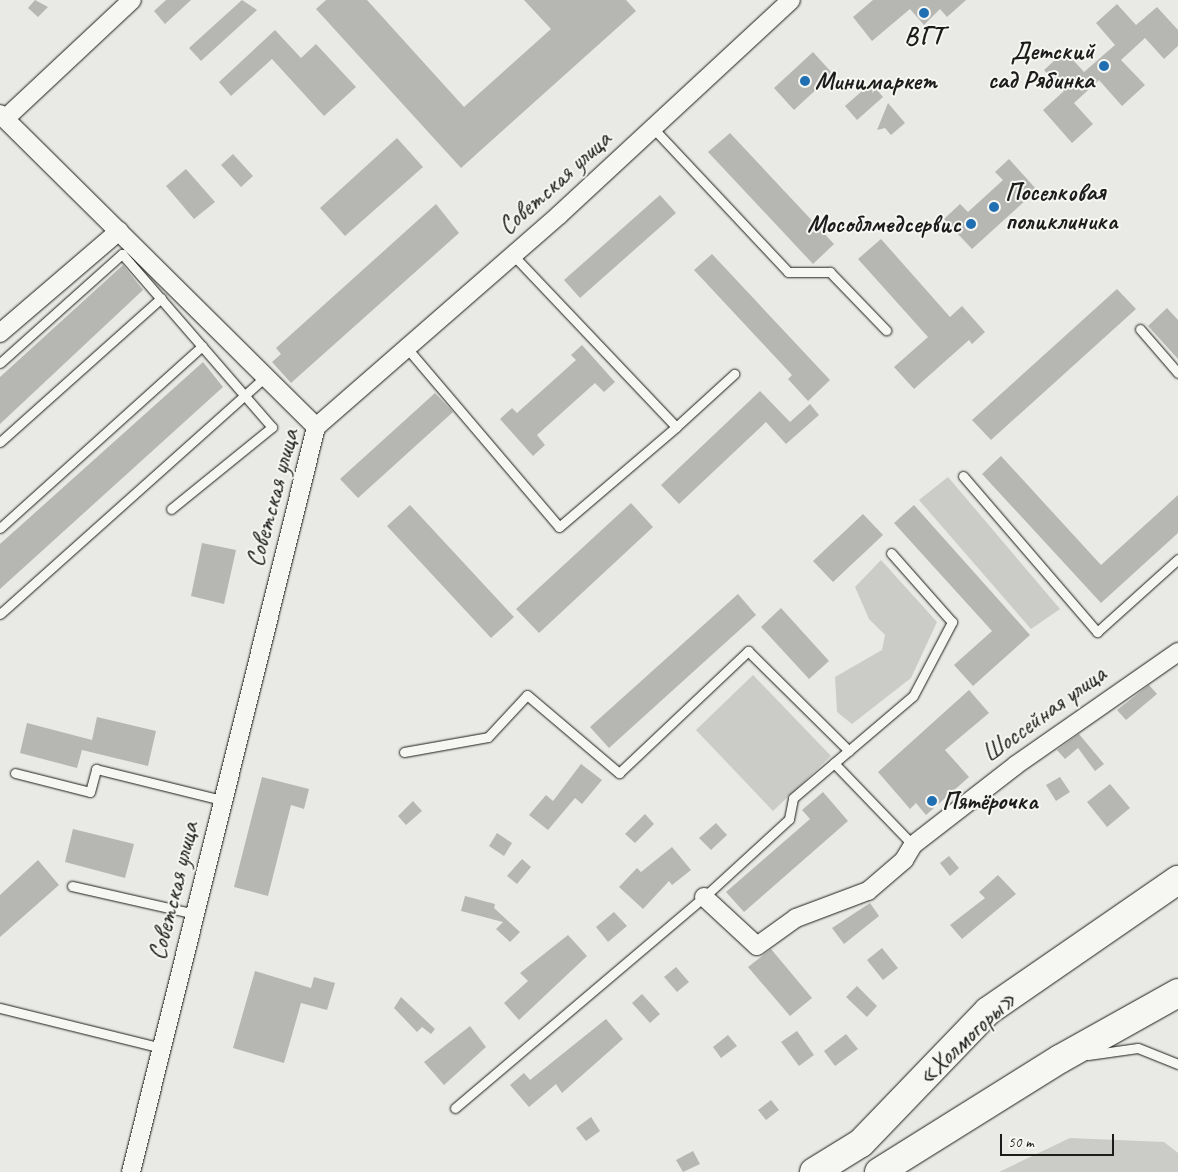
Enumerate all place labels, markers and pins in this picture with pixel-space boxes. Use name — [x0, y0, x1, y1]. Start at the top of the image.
marker: ВГТ — [918, 7, 930, 19]
place label: ВГТ — [904, 21, 944, 51]
place label: Детский сад Рябинка — [985, 37, 1094, 96]
marker: Детский сад Рябинка — [1098, 60, 1110, 72]
place label: Минимаркет — [815, 66, 937, 96]
marker: Минимаркет — [799, 75, 811, 87]
place label: Поселковая поликлиника — [1005, 178, 1117, 237]
marker: Поселковая поликлиника — [987, 200, 1001, 214]
place label: Мособлмедсервис — [807, 209, 961, 239]
marker: Мособлмедсервис — [965, 218, 977, 230]
place label: Пятёрочка — [942, 786, 1038, 816]
marker: Пятёрочка — [926, 795, 938, 807]

